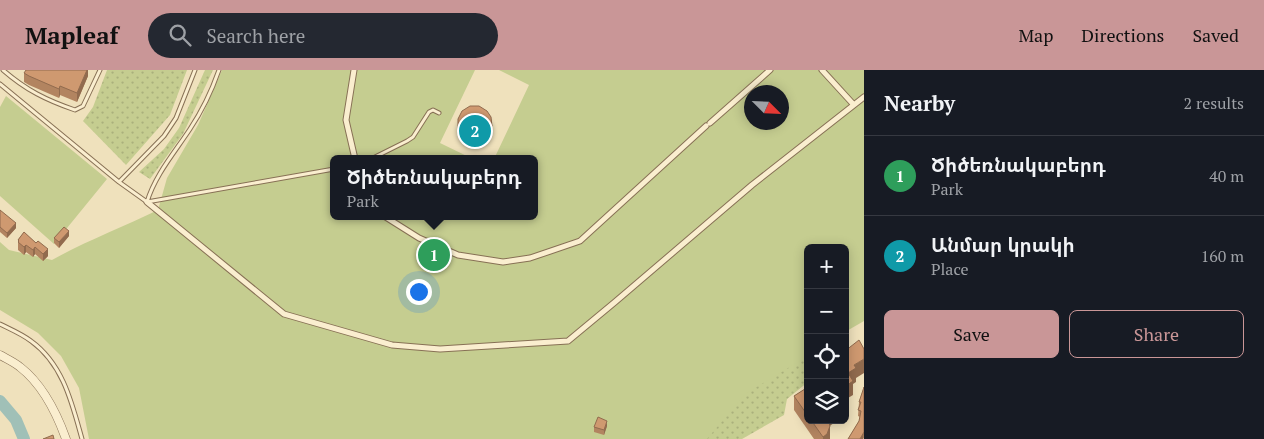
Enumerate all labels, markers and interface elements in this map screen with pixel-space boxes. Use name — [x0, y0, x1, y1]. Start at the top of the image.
search box — [148, 13, 498, 58]
text: Mapleaf — [25, 19, 118, 51]
icon: search — [166, 21, 194, 49]
text: Search here — [206, 23, 305, 48]
text: Map — [1018, 23, 1053, 47]
text: Directions — [1081, 23, 1164, 47]
text: Saved — [1192, 23, 1239, 47]
north arrow — [744, 85, 789, 130]
text: Nearby — [884, 89, 955, 117]
text: 2 results — [1184, 92, 1244, 114]
pin: 2 — [459, 112, 491, 150]
text: Ծիծեռնակաբերդ — [931, 152, 1106, 177]
popup — [330, 155, 538, 220]
text: Ծիծեռնակաբերդ — [347, 164, 521, 189]
text: 1 — [895, 165, 905, 187]
text: 40 m — [1209, 165, 1244, 187]
text: Park — [931, 178, 963, 200]
text: Park — [347, 190, 379, 212]
text: Անմար կրակի — [931, 232, 1075, 257]
pin: 1 — [418, 236, 450, 274]
map controls — [804, 244, 849, 424]
button: + — [804, 244, 849, 289]
text: 2 — [895, 245, 905, 267]
text: 160 m — [1201, 245, 1244, 267]
text: Place — [931, 258, 969, 280]
your location — [406, 279, 432, 305]
button: − — [804, 289, 849, 334]
button: Save — [884, 310, 1059, 358]
button: Share — [1069, 310, 1244, 358]
button: locate — [804, 334, 849, 379]
button: layers — [804, 379, 849, 424]

